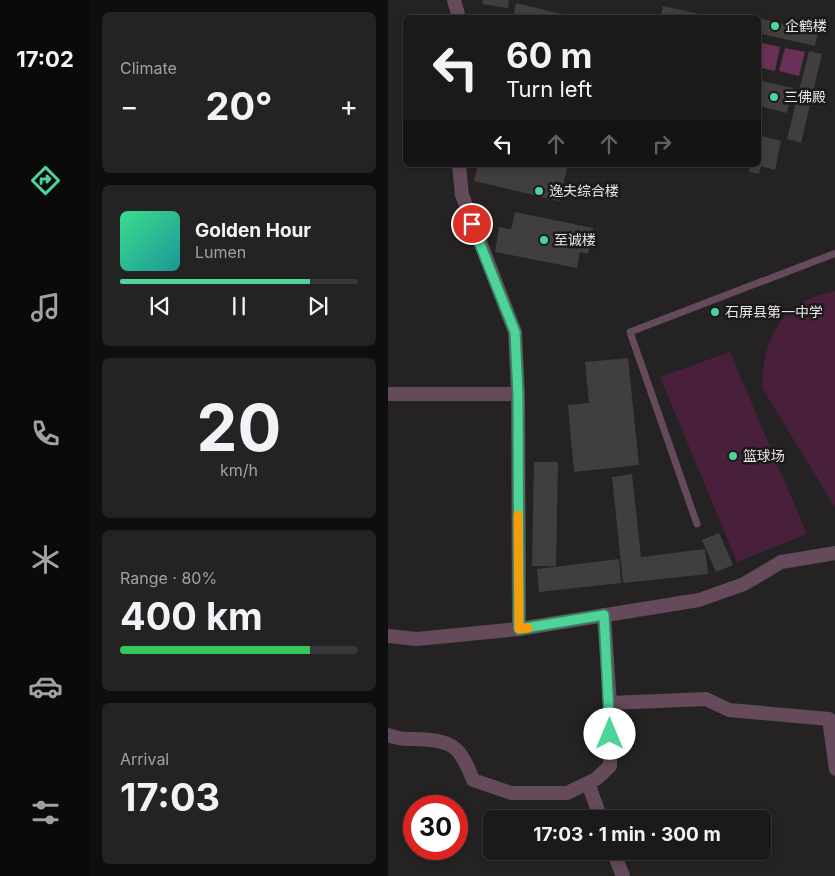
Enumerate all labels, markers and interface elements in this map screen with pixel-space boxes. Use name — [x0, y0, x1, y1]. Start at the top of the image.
place label: 企鹤楼 — [785, 17, 827, 34]
marker: 企鹤楼 — [769, 20, 781, 32]
text: 60 m — [506, 34, 593, 76]
icon: left — [423, 35, 488, 100]
text: 17:02 — [16, 46, 74, 72]
text: Climate — [120, 58, 177, 78]
text: Turn left — [506, 76, 592, 102]
text: 20° — [205, 83, 273, 129]
place label: 三佛殿 — [784, 88, 826, 105]
text: − — [120, 89, 139, 123]
text: + — [339, 89, 358, 123]
marker: 三佛殿 — [768, 91, 780, 103]
icon: left — [489, 130, 517, 158]
icon: ahead — [542, 130, 570, 158]
icon: ahead — [595, 130, 623, 158]
icon: right — [648, 130, 676, 158]
icon: directions — [28, 163, 63, 198]
place label: 逸夫综合楼 — [549, 182, 619, 199]
marker: 逸夫综合楼 — [533, 185, 545, 197]
pin — [451, 203, 493, 245]
icon: arrive — [458, 210, 486, 238]
text: Golden Hour — [195, 219, 311, 242]
place label: 至诚楼 — [554, 231, 596, 248]
marker: 至诚楼 — [538, 234, 550, 246]
text: Lumen — [195, 242, 246, 262]
icon: music — [28, 290, 63, 325]
icon: previous — [146, 292, 174, 320]
icon: pause — [225, 292, 253, 320]
icon: next — [304, 292, 332, 320]
place label: 石屏县第一中学 — [725, 303, 823, 320]
marker: 石屏县第一中学 — [709, 306, 721, 318]
text: 20 — [197, 388, 281, 467]
icon: phone — [28, 416, 63, 451]
place label: 篮球场 — [743, 447, 785, 464]
marker: 篮球场 — [727, 450, 739, 462]
text: km/h — [220, 460, 258, 480]
icon: climate — [28, 542, 63, 577]
text: Range · 80% — [120, 568, 217, 588]
text: 400 km — [120, 593, 263, 639]
icon: car — [28, 669, 63, 704]
position arrow — [583, 707, 635, 759]
text: Arrival — [120, 749, 169, 769]
text: 17:03 — [120, 774, 220, 820]
icon: filters — [28, 795, 63, 830]
speed limit sign: 30 — [403, 795, 468, 860]
text: 17:03 · 1 min · 300 m — [533, 823, 721, 846]

